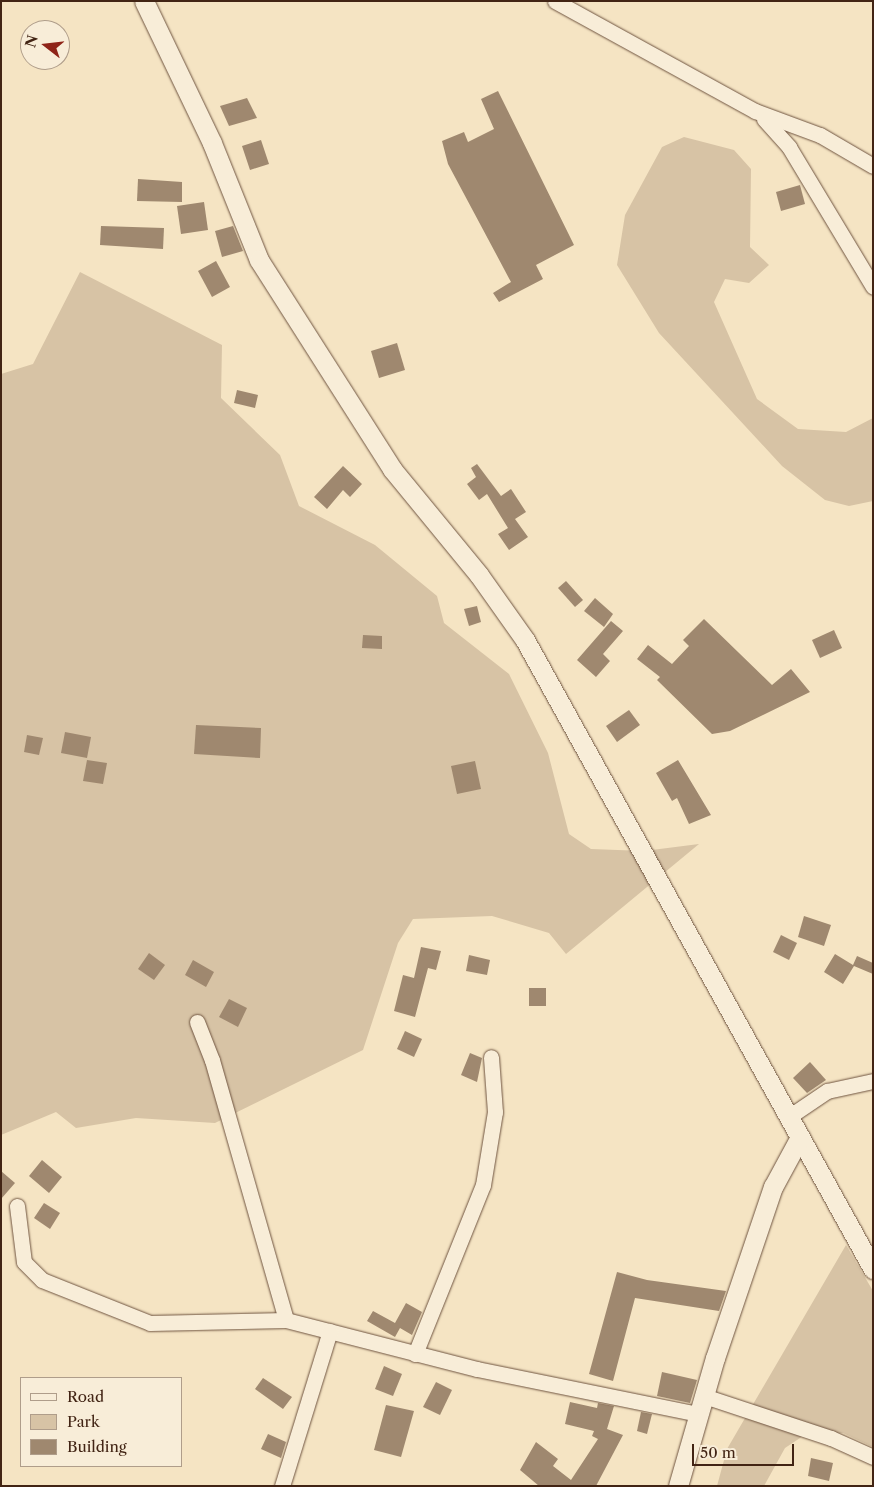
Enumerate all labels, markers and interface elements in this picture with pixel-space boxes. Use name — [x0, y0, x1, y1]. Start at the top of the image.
north arrow — [20, 20, 70, 70]
text: N — [21, 33, 42, 49]
legend — [20, 1377, 182, 1467]
text: Road — [67, 1387, 104, 1406]
text: Park — [67, 1412, 100, 1431]
scale bar — [694, 1434, 796, 1466]
text: Building — [67, 1437, 127, 1456]
text: 50 m — [700, 1443, 736, 1462]

